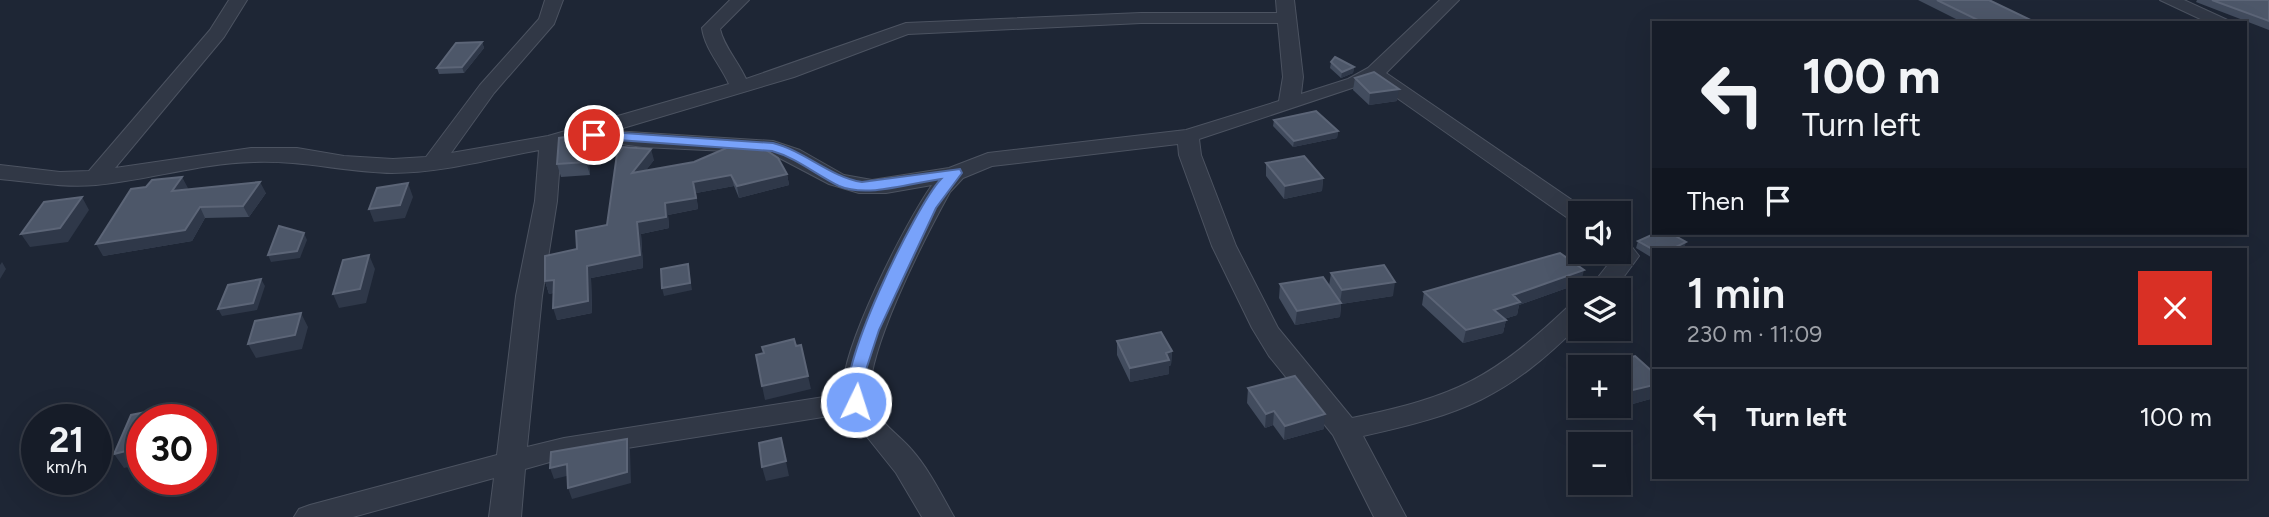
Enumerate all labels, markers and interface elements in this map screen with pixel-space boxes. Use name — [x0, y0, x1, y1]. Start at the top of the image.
text: 100 m — [1802, 46, 1941, 105]
icon: left — [1687, 49, 1778, 140]
pin — [564, 105, 624, 165]
text: Turn left — [1802, 106, 1921, 144]
icon: arrive — [575, 116, 613, 154]
icon: arrive — [1759, 182, 1797, 220]
text: Then — [1687, 185, 1745, 217]
map controls — [1568, 201, 1631, 495]
button: sound — [1568, 201, 1631, 264]
text: 1 min — [1687, 268, 1785, 319]
button: close — [2138, 271, 2212, 345]
button: layers — [1568, 278, 1631, 341]
text: 230 m · 11:09 — [1687, 320, 1822, 348]
button: + — [1568, 355, 1631, 418]
position arrow — [819, 365, 893, 439]
icon: left — [1687, 398, 1725, 436]
text: Turn left — [1746, 401, 1847, 433]
text: 100 m — [2139, 401, 2212, 433]
speed limit sign: 30 — [126, 404, 217, 495]
text: 21 — [49, 419, 84, 461]
button: − — [1568, 432, 1631, 495]
text: km/h — [46, 456, 87, 478]

